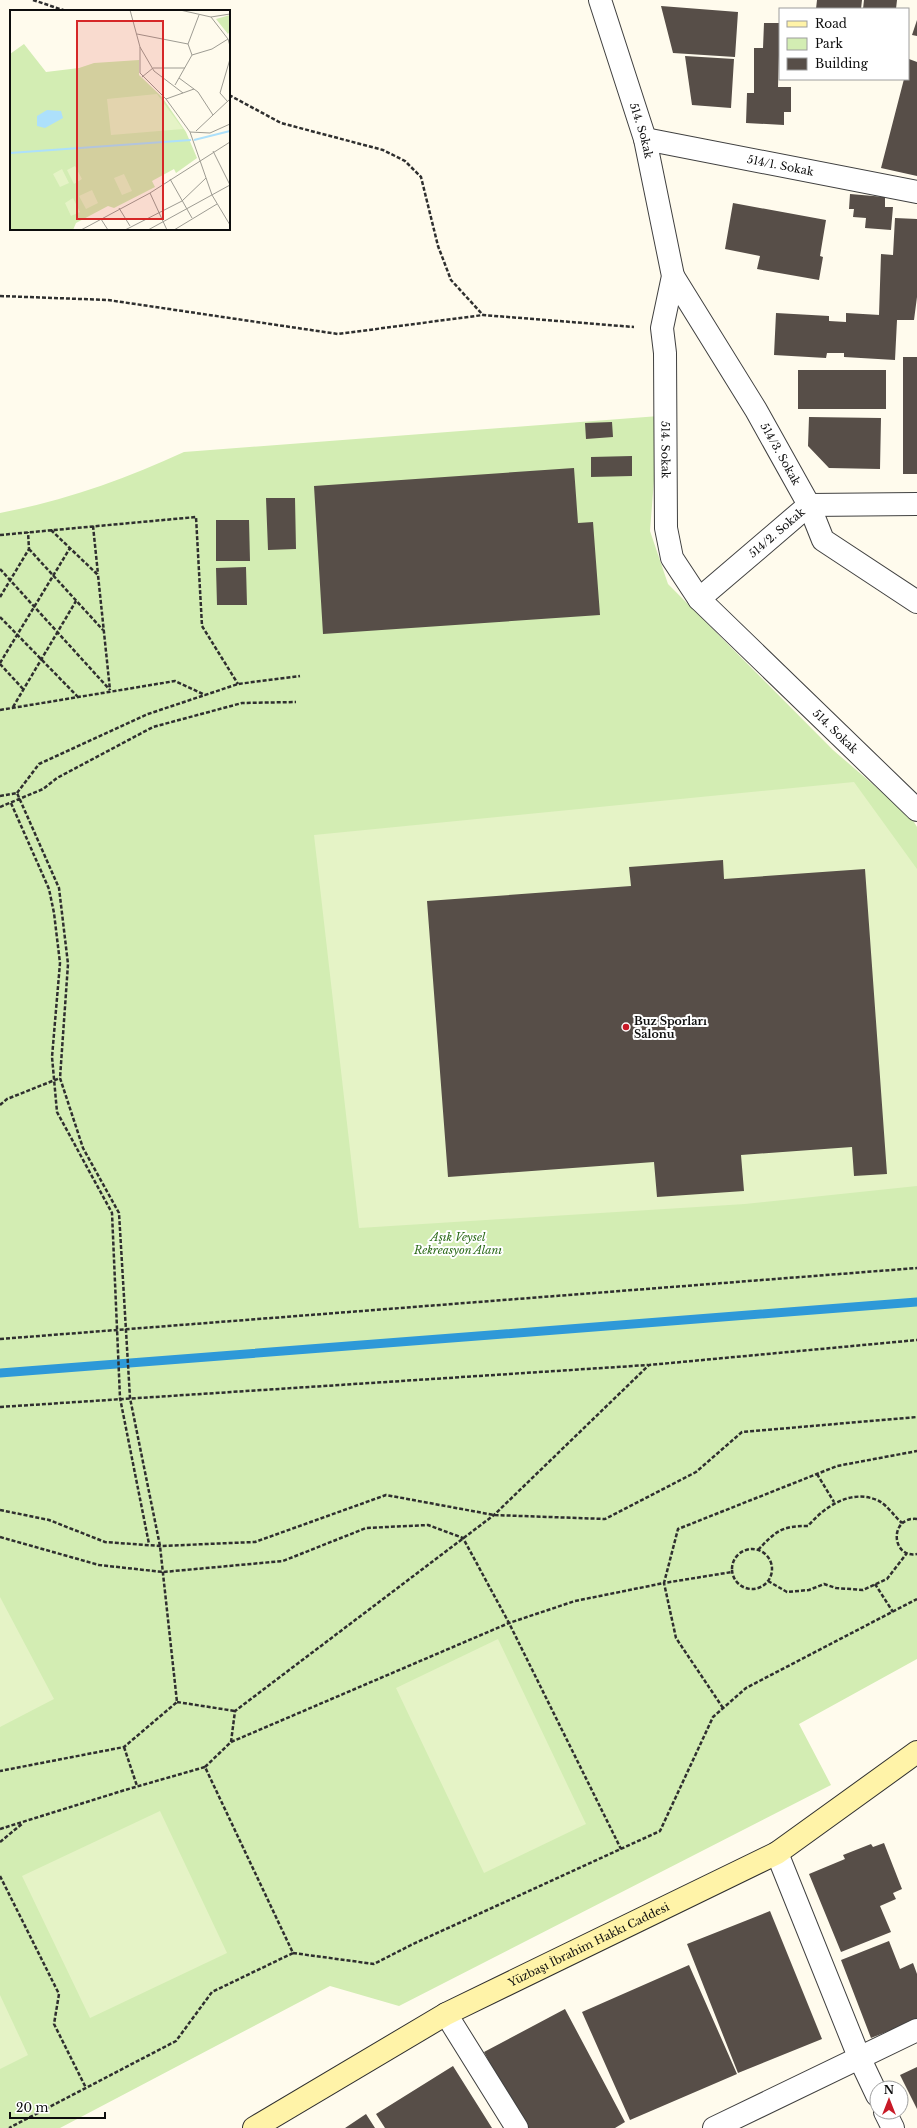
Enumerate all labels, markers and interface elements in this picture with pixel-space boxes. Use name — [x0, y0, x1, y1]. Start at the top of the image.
legend — [779, 8, 909, 80]
inset map — [10, 10, 230, 230]
text: Road — [815, 16, 847, 31]
text: Park — [815, 36, 843, 51]
text: Building — [815, 56, 869, 71]
street label: 514. Sokak — [627, 101, 656, 160]
street label: 514/1. Sokak — [746, 152, 815, 179]
street label: 514/3. Sokak — [757, 420, 804, 488]
street label: 514. Sokak — [658, 421, 673, 479]
street label: 514/2. Sokak — [746, 505, 808, 561]
street label: 514. Sokak — [810, 706, 861, 756]
place label: Buz Sporları Salonu — [634, 1014, 707, 1041]
marker: Buz Sporları Salonu — [621, 1022, 631, 1032]
park label: Aşık Veysel Rekreasyon Alanı — [413, 1230, 502, 1257]
street label: Yüzbaşı İbrahim Hakkı Caddesi — [505, 1899, 672, 1990]
north arrow — [869, 2080, 909, 2120]
text: N — [884, 2083, 895, 2097]
scale bar — [10, 2094, 105, 2120]
text: 20 m — [16, 2100, 48, 2115]

